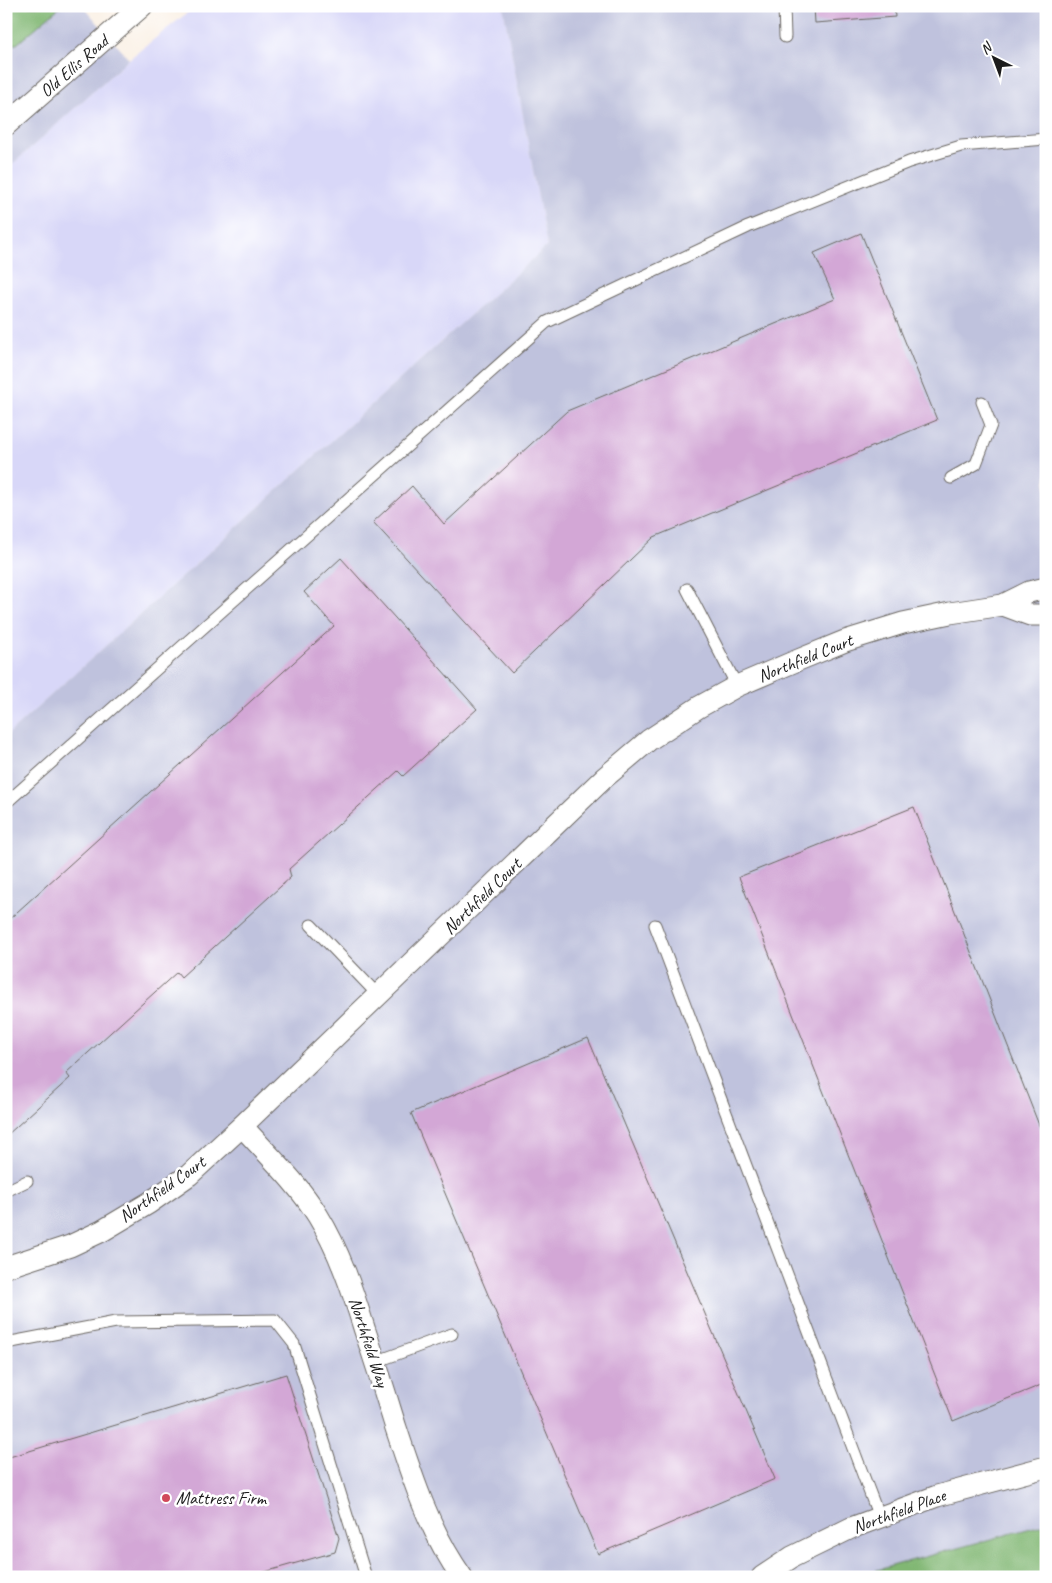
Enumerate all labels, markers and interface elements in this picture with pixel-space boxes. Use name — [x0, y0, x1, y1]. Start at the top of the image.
street label: Old Ellis Road — [35, 28, 115, 102]
north arrow — [970, 32, 1020, 82]
text: N — [977, 38, 996, 58]
street label: Northfield Court — [754, 628, 858, 687]
street label: Northfield Court — [438, 852, 527, 939]
street label: Northfield Court — [115, 1150, 211, 1227]
street label: Northfield Way — [344, 1294, 394, 1391]
street label: Northfield Place — [850, 1484, 950, 1538]
place label: Mattress Firm — [176, 1487, 268, 1509]
marker: Mattress Firm — [160, 1492, 172, 1504]

